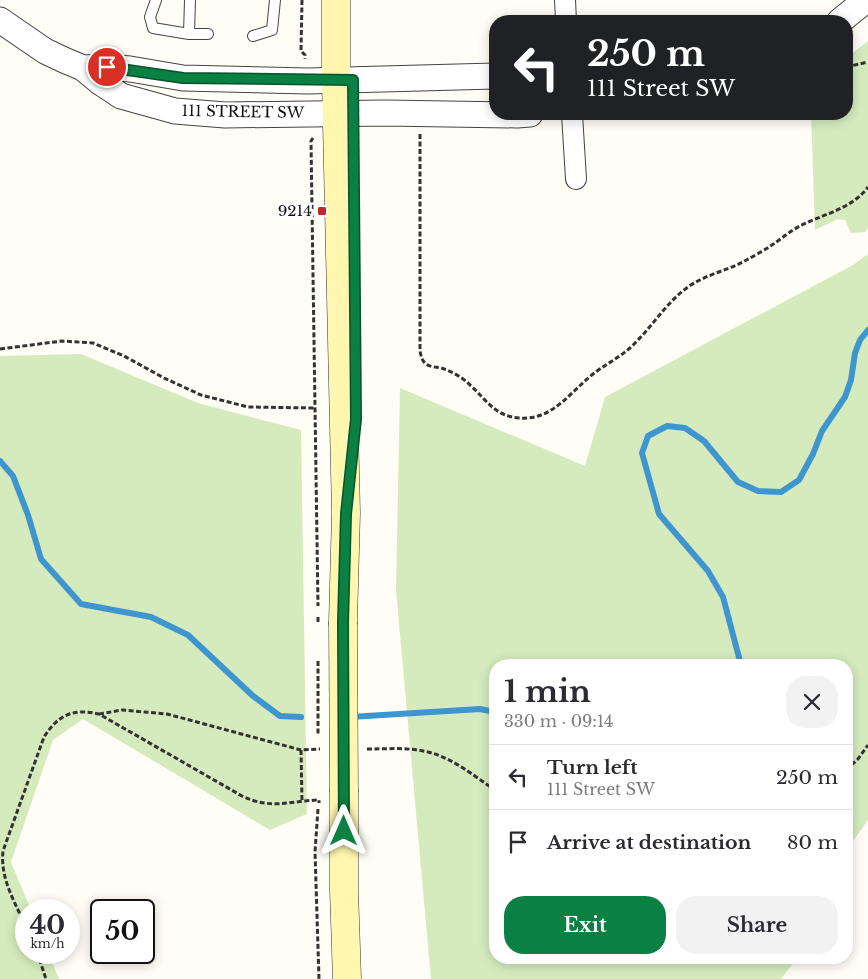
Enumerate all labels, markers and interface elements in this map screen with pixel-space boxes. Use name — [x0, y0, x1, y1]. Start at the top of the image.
text: 250 m — [587, 32, 705, 75]
icon: left — [504, 35, 569, 100]
pin — [86, 46, 128, 88]
icon: arrive — [93, 53, 121, 81]
text: 111 Street SW — [587, 75, 735, 102]
street label: 111 STREET SW — [182, 101, 305, 122]
place label: 9214 — [278, 201, 312, 220]
marker: 9214 — [316, 205, 328, 217]
text: 1 min — [504, 673, 591, 710]
button: close — [786, 676, 838, 728]
text: 330 m · 09:14 — [504, 711, 613, 731]
text: Turn left — [547, 756, 638, 779]
icon: left — [504, 763, 532, 791]
text: 250 m — [776, 766, 838, 789]
text: 111 Street SW — [547, 779, 655, 799]
position arrow — [317, 804, 369, 856]
icon: arrive — [504, 828, 532, 856]
text: Arrive at destination — [547, 831, 751, 854]
text: 80 m — [787, 831, 838, 854]
button: Exit — [504, 896, 666, 954]
button: Share — [676, 896, 838, 954]
speed limit sign: 50 — [90, 899, 155, 964]
text: 40 — [30, 910, 65, 941]
text: km/h — [30, 936, 65, 951]

